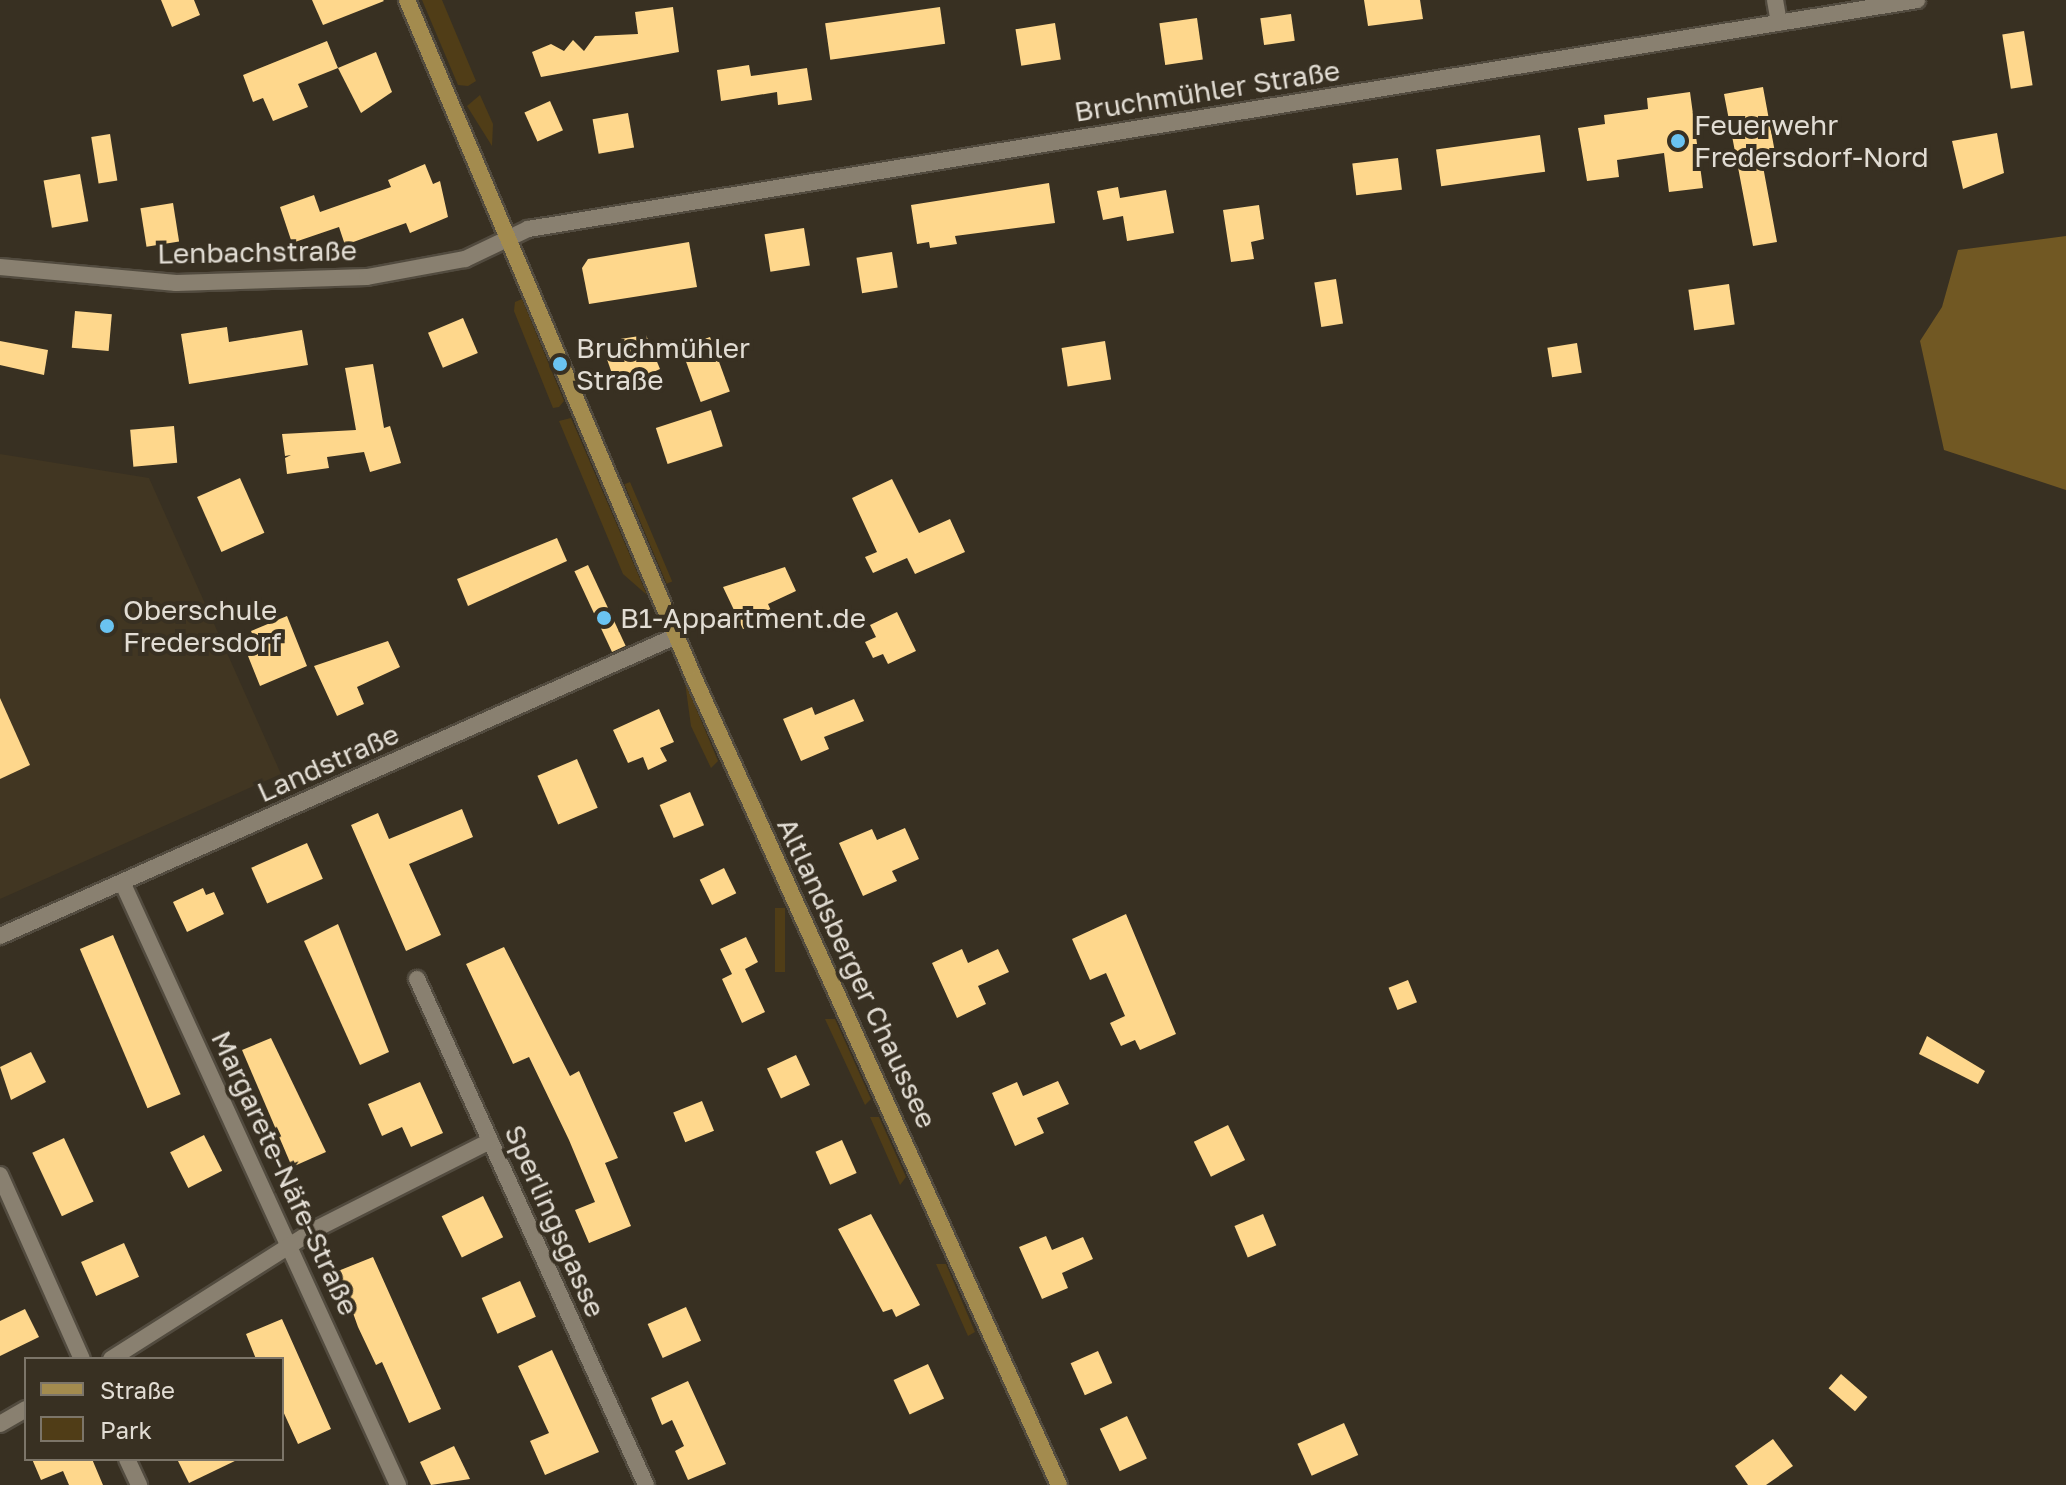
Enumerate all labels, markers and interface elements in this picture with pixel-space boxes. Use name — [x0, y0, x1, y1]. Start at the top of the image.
street label: Bruchmühler Straße — [1072, 53, 1342, 129]
place label: Feuerwehr Fredersdorf-Nord — [1694, 108, 1929, 174]
marker: Feuerwehr Fredersdorf-Nord — [1669, 132, 1687, 150]
street label: Lenbachstraße — [157, 233, 357, 271]
place label: Bruchmühler Straße — [576, 331, 750, 397]
marker: Bruchmühler Straße — [551, 355, 569, 373]
place label: Oberschule Fredersdorf — [123, 593, 281, 659]
place label: B1-Appartment.de — [620, 601, 866, 635]
marker: B1-Appartment.de — [595, 609, 613, 627]
marker: Oberschule Fredersdorf — [98, 617, 116, 635]
street label: Landstraße — [252, 717, 404, 809]
street label: Altlandsberger Chaussee — [770, 812, 944, 1134]
street label: Margarete-Näfe-Straße — [204, 1025, 366, 1321]
street label: Sperlingsgasse — [498, 1120, 612, 1322]
legend — [24, 1357, 284, 1461]
text: Straße — [100, 1375, 175, 1404]
text: Park — [100, 1415, 152, 1444]

